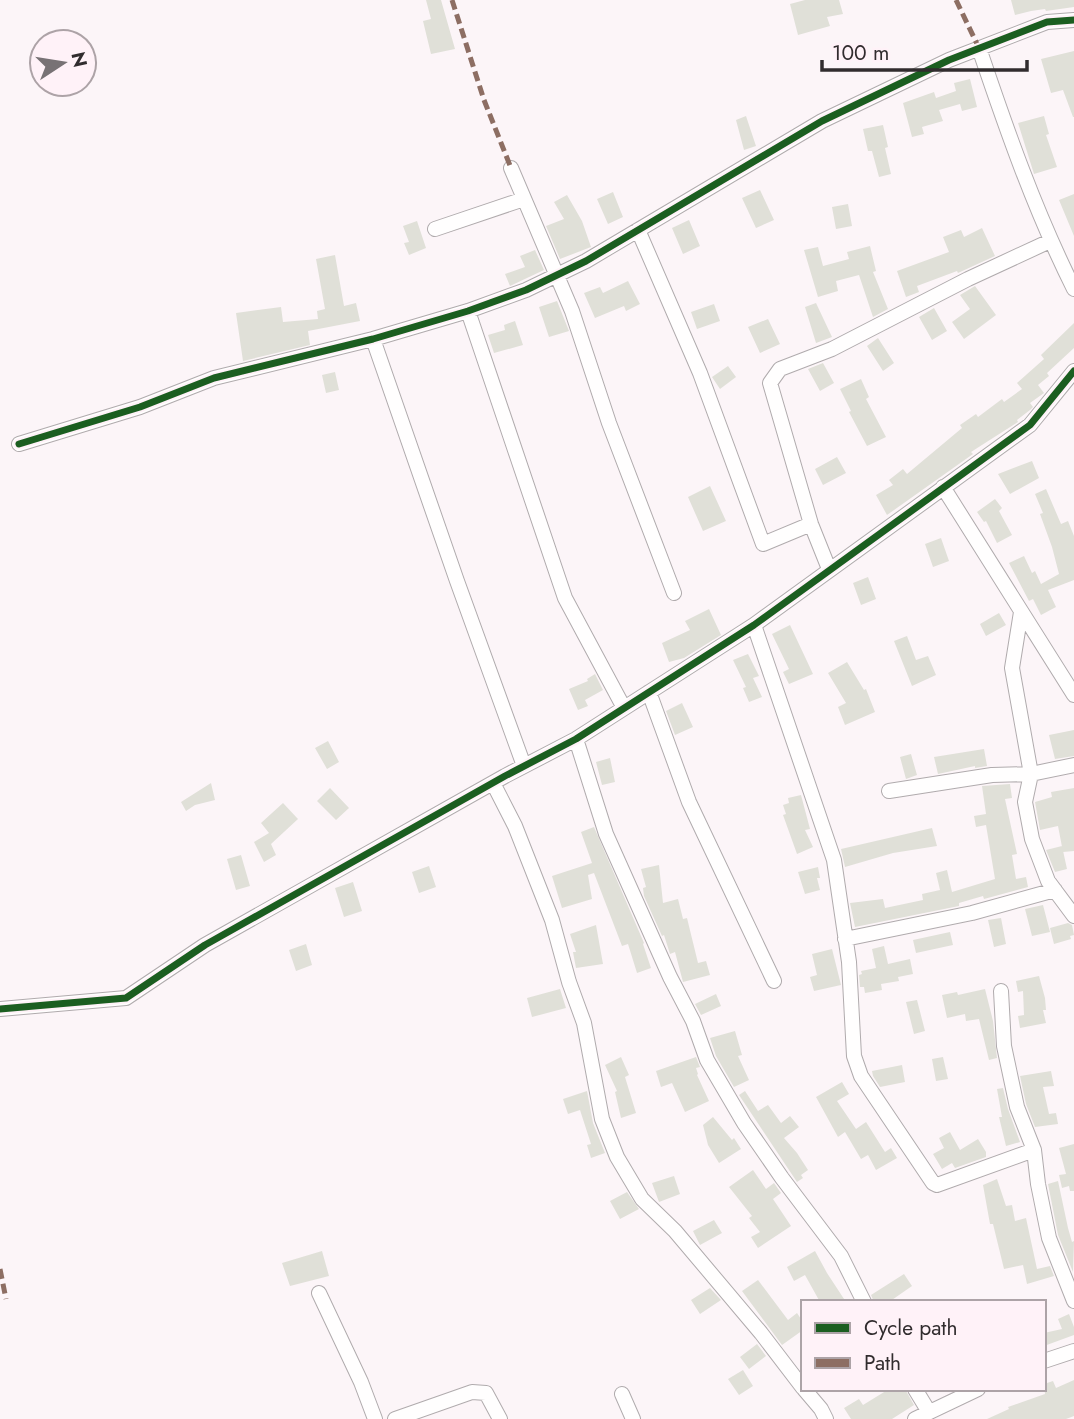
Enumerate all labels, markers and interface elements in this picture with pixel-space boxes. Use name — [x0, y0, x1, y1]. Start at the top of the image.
north arrow — [28, 28, 98, 98]
scale bar — [822, 28, 1027, 72]
text: 100 m — [832, 38, 889, 68]
text: N — [64, 49, 94, 70]
legend — [801, 1300, 1046, 1391]
text: Cycle path — [864, 1313, 957, 1343]
text: Path — [864, 1348, 901, 1378]

